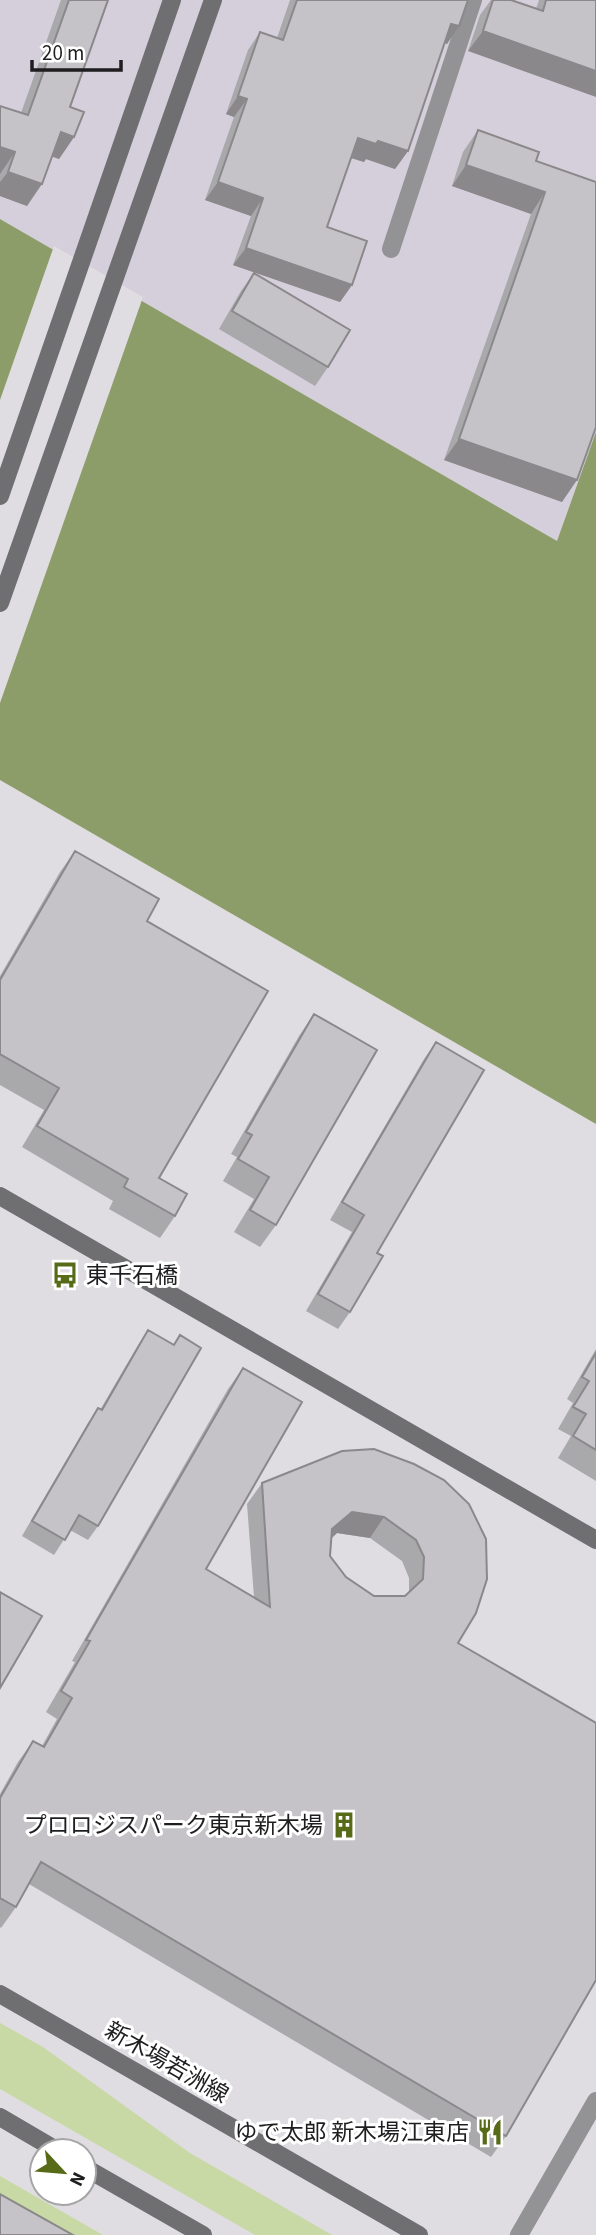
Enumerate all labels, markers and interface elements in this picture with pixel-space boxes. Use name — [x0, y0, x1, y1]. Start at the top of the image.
scale bar — [32, 28, 121, 72]
text: 20 m — [42, 38, 84, 68]
place label: 東千石橋 — [86, 1259, 178, 1292]
bus stop icon: 東千石橋 — [50, 1260, 80, 1290]
place label: プロロジスパーク東京新木場 — [24, 1809, 323, 1842]
building icon: プロロジスパーク東京新木場 — [329, 1810, 359, 1840]
street label: 新木場若洲線 — [99, 2014, 235, 2111]
place label: ゆで太郎 新木場江東店 — [234, 2116, 469, 2149]
restaurant icon: ゆで太郎 新木場江東店 — [475, 2117, 505, 2147]
north arrow — [28, 2137, 98, 2207]
text: N — [62, 2167, 92, 2190]

